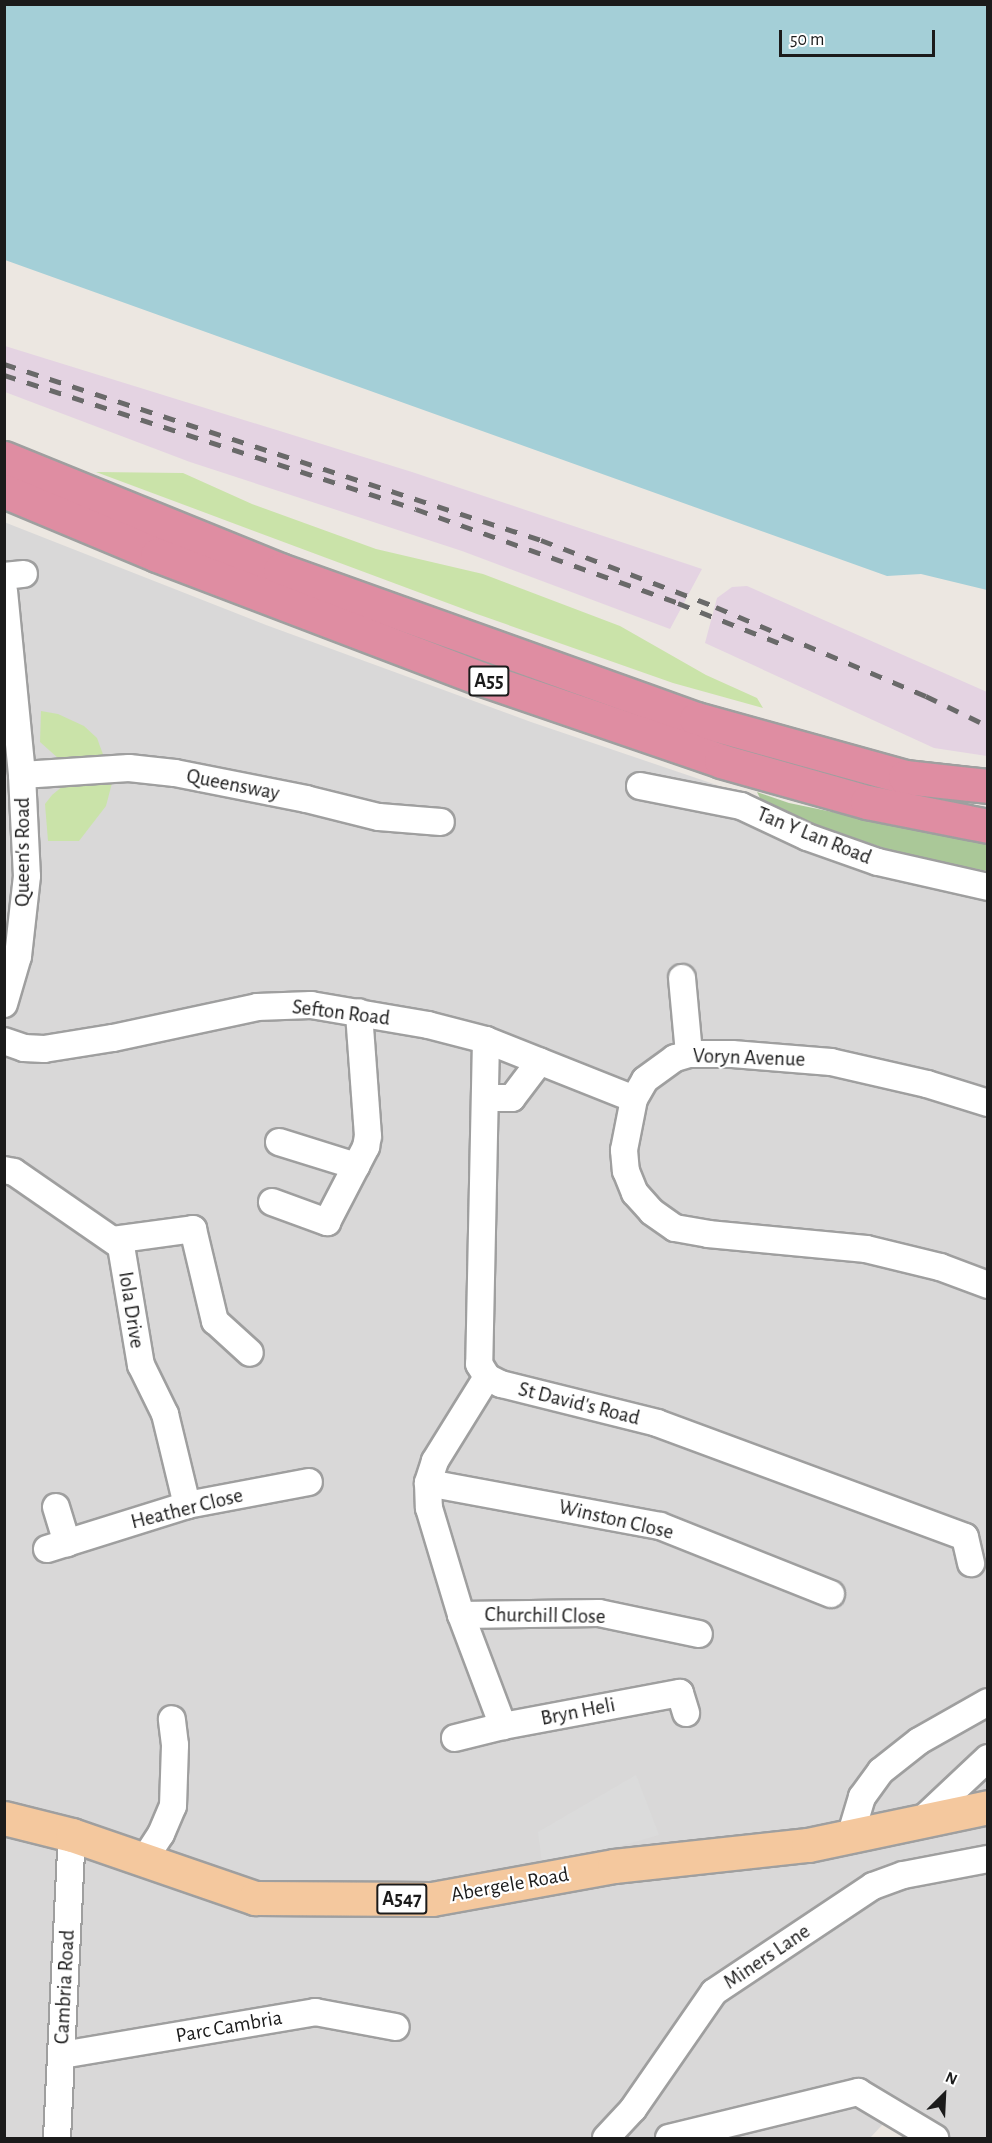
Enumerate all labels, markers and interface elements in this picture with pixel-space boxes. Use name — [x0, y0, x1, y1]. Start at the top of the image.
scale bar — [782, 18, 938, 56]
text: 50 m — [790, 31, 824, 49]
road number: A55 — [468, 664, 510, 698]
street label: Queensway — [184, 764, 282, 806]
street label: Queen's Road — [10, 797, 36, 907]
street label: Tan Y Lan Road — [753, 802, 875, 870]
street label: Sefton Road — [291, 995, 391, 1031]
street label: Voryn Avenue — [692, 1043, 806, 1073]
street label: Iola Drive — [112, 1270, 150, 1350]
street label: St David's Road — [516, 1377, 642, 1431]
street label: Heather Close — [128, 1483, 246, 1535]
street label: Winston Close — [556, 1495, 676, 1545]
street label: Churchill Close — [484, 1602, 606, 1630]
street label: Bryn Heli — [539, 1692, 617, 1732]
street label: Abergele Road — [449, 1862, 571, 1908]
road number: A547 — [375, 1882, 429, 1916]
street label: Miners Lane — [719, 1919, 815, 1995]
street label: Cambria Road — [49, 1929, 81, 2045]
street label: Parc Cambria — [174, 2005, 284, 2049]
north arrow — [914, 2065, 974, 2125]
text: N — [943, 2069, 960, 2088]

